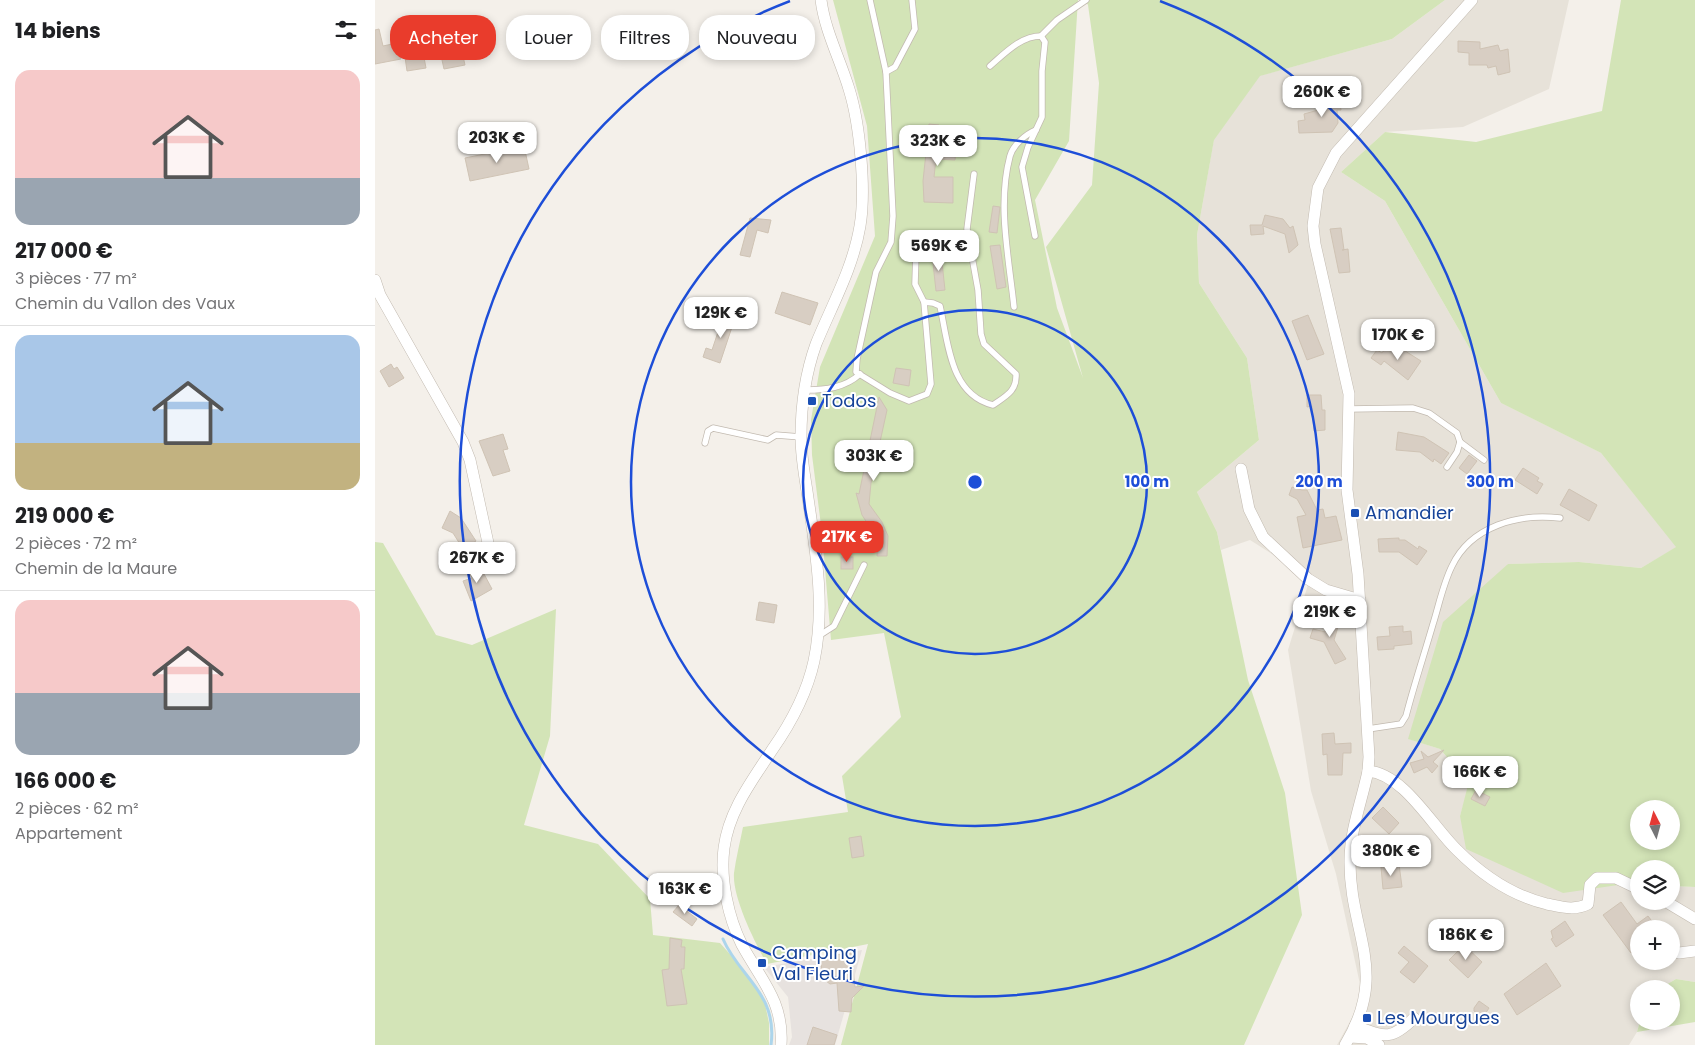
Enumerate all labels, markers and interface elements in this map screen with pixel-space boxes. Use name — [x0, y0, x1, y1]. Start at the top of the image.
chip: Acheter — [390, 15, 496, 60]
chip: Louer — [506, 15, 591, 60]
chip: Filtres — [601, 15, 689, 60]
chip: Nouveau — [699, 15, 815, 60]
text: 14 biens — [15, 16, 101, 45]
icon: filters — [332, 16, 360, 44]
pin: 260K € — [1281, 76, 1363, 118]
text: 260K € — [1293, 80, 1351, 103]
icon: home — [143, 102, 233, 192]
pin: 203K € — [456, 121, 538, 164]
pin: 323K € — [897, 124, 979, 167]
text: 203K € — [469, 126, 525, 149]
text: 323K € — [910, 129, 966, 152]
pin: 569K € — [898, 230, 980, 272]
text: 569K € — [910, 234, 968, 257]
text: 217 000 € — [15, 236, 113, 265]
text: 3 pièces · 77 m² — [15, 267, 137, 290]
text: Chemin du Vallon des Vaux — [15, 292, 235, 315]
pin: 129K € — [680, 296, 762, 339]
text: 129K € — [695, 301, 747, 324]
pin: 170K € — [1357, 318, 1439, 361]
text: 170K € — [1372, 323, 1424, 346]
icon: home — [143, 368, 233, 458]
place label: Todos — [822, 388, 876, 413]
marker: Todos — [806, 395, 818, 407]
pin: 303K € — [833, 440, 915, 482]
text: 303K € — [845, 444, 903, 467]
text: 100 m — [1125, 471, 1169, 492]
text: 200 m — [1295, 471, 1343, 492]
text: 300 m — [1466, 471, 1514, 492]
centre of rings — [966, 473, 984, 491]
place label: Amandier — [1365, 500, 1454, 525]
text: 219 000 € — [15, 501, 115, 530]
marker: Amandier — [1349, 507, 1361, 519]
pin: 217K € — [806, 520, 888, 563]
text: 217K € — [822, 525, 873, 548]
text: 2 pièces · 72 m² — [15, 532, 137, 555]
pin: 267K € — [436, 542, 518, 584]
text: 267K € — [449, 546, 505, 569]
text: Chemin de la Maure — [15, 557, 177, 580]
pin: 219K € — [1289, 596, 1371, 638]
text: 219K € — [1304, 600, 1356, 623]
icon: home — [143, 633, 233, 723]
pin: 166K € — [1439, 756, 1521, 798]
text: 166K € — [1453, 760, 1507, 783]
text: 166 000 € — [15, 766, 116, 795]
text: 2 pièces · 62 m² — [15, 797, 138, 820]
north arrow — [1630, 800, 1680, 850]
map controls — [1630, 800, 1680, 1030]
text: Appartement — [15, 822, 122, 845]
pin: 380K € — [1350, 834, 1432, 877]
text: 380K € — [1362, 839, 1420, 862]
button: layers — [1630, 860, 1680, 910]
pin: 163K € — [644, 872, 726, 915]
text: 163K € — [658, 877, 712, 900]
pin: 186K € — [1425, 918, 1507, 961]
button: + — [1630, 920, 1680, 970]
text: 186K € — [1439, 923, 1493, 946]
place label: Camping Val Fleuri — [772, 940, 857, 986]
marker: Camping Val Fleuri — [756, 957, 768, 969]
button: − — [1630, 980, 1680, 1030]
place label: Les Mourgues — [1377, 1005, 1500, 1030]
marker: Les Mourgues — [1361, 1012, 1373, 1024]

